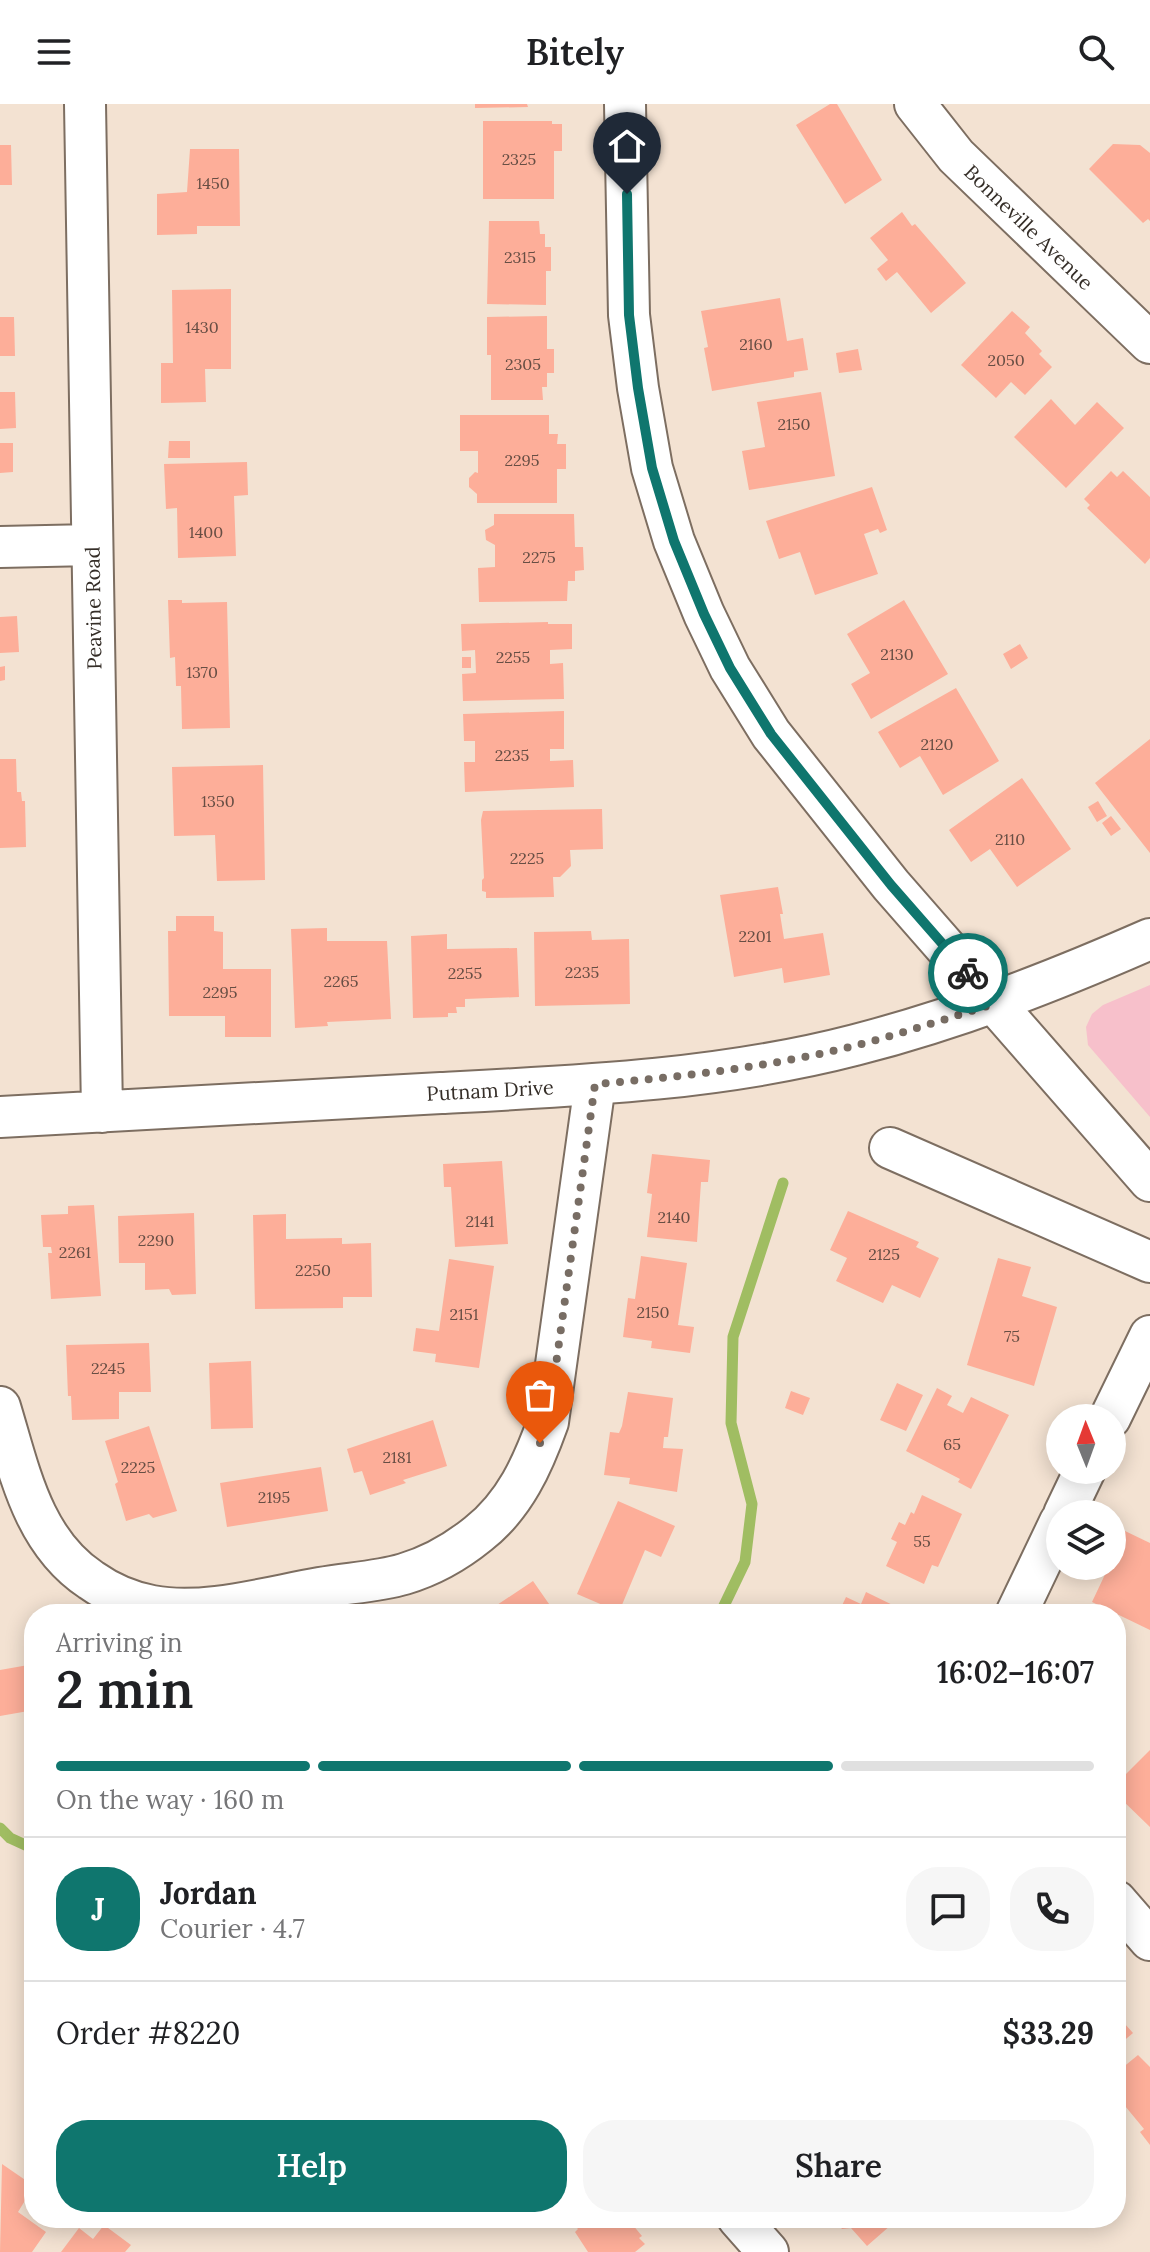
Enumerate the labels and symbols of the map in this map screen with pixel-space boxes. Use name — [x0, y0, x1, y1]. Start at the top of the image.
pin — [593, 112, 661, 194]
house number: 2325 — [502, 149, 536, 169]
street label: Bonneville Avenue — [959, 159, 1099, 295]
house number: 1450 — [196, 173, 230, 193]
house number: 2315 — [504, 247, 536, 267]
house number: 1430 — [185, 317, 219, 337]
house number: 2160 — [739, 334, 773, 354]
house number: 2050 — [987, 350, 1025, 370]
house number: 2305 — [505, 354, 541, 374]
house number: 2150 — [777, 414, 811, 434]
house number: 2295 — [504, 450, 540, 470]
house number: 1400 — [189, 522, 223, 542]
street label: Peavine Road — [79, 546, 107, 670]
house number: 2275 — [522, 547, 556, 567]
house number: 2130 — [880, 644, 914, 664]
house number: 2255 — [496, 647, 530, 667]
house number: 1370 — [186, 662, 218, 682]
house number: 2120 — [921, 734, 954, 754]
house number: 2235 — [495, 745, 529, 765]
house number: 1350 — [201, 791, 235, 811]
house number: 2110 — [995, 829, 1025, 849]
house number: 2225 — [510, 848, 544, 868]
house number: 2201 — [739, 926, 772, 946]
courier — [928, 933, 1008, 1013]
house number: 2235 — [565, 962, 599, 982]
house number: 2255 — [448, 963, 482, 983]
house number: 2265 — [323, 971, 359, 991]
house number: 2295 — [202, 982, 238, 1002]
street label: Putnam Drive — [426, 1074, 554, 1106]
house number: 2140 — [657, 1207, 691, 1227]
house number: 2141 — [466, 1211, 495, 1231]
house number: 2290 — [138, 1230, 174, 1250]
house number: 2261 — [59, 1242, 91, 1262]
house number: 2125 — [868, 1244, 900, 1264]
house number: 2250 — [295, 1260, 331, 1280]
house number: 2150 — [636, 1302, 670, 1322]
house number: 2151 — [450, 1304, 479, 1324]
house number: 75 — [1004, 1326, 1020, 1346]
house number: 2245 — [91, 1358, 125, 1378]
pin — [506, 1361, 574, 1443]
north arrow — [1046, 1404, 1126, 1484]
house number: 65 — [943, 1434, 961, 1454]
house number: 2181 — [382, 1447, 412, 1467]
house number: 2225 — [121, 1457, 155, 1477]
house number: 2195 — [258, 1487, 290, 1507]
house number: 55 — [913, 1531, 931, 1551]

